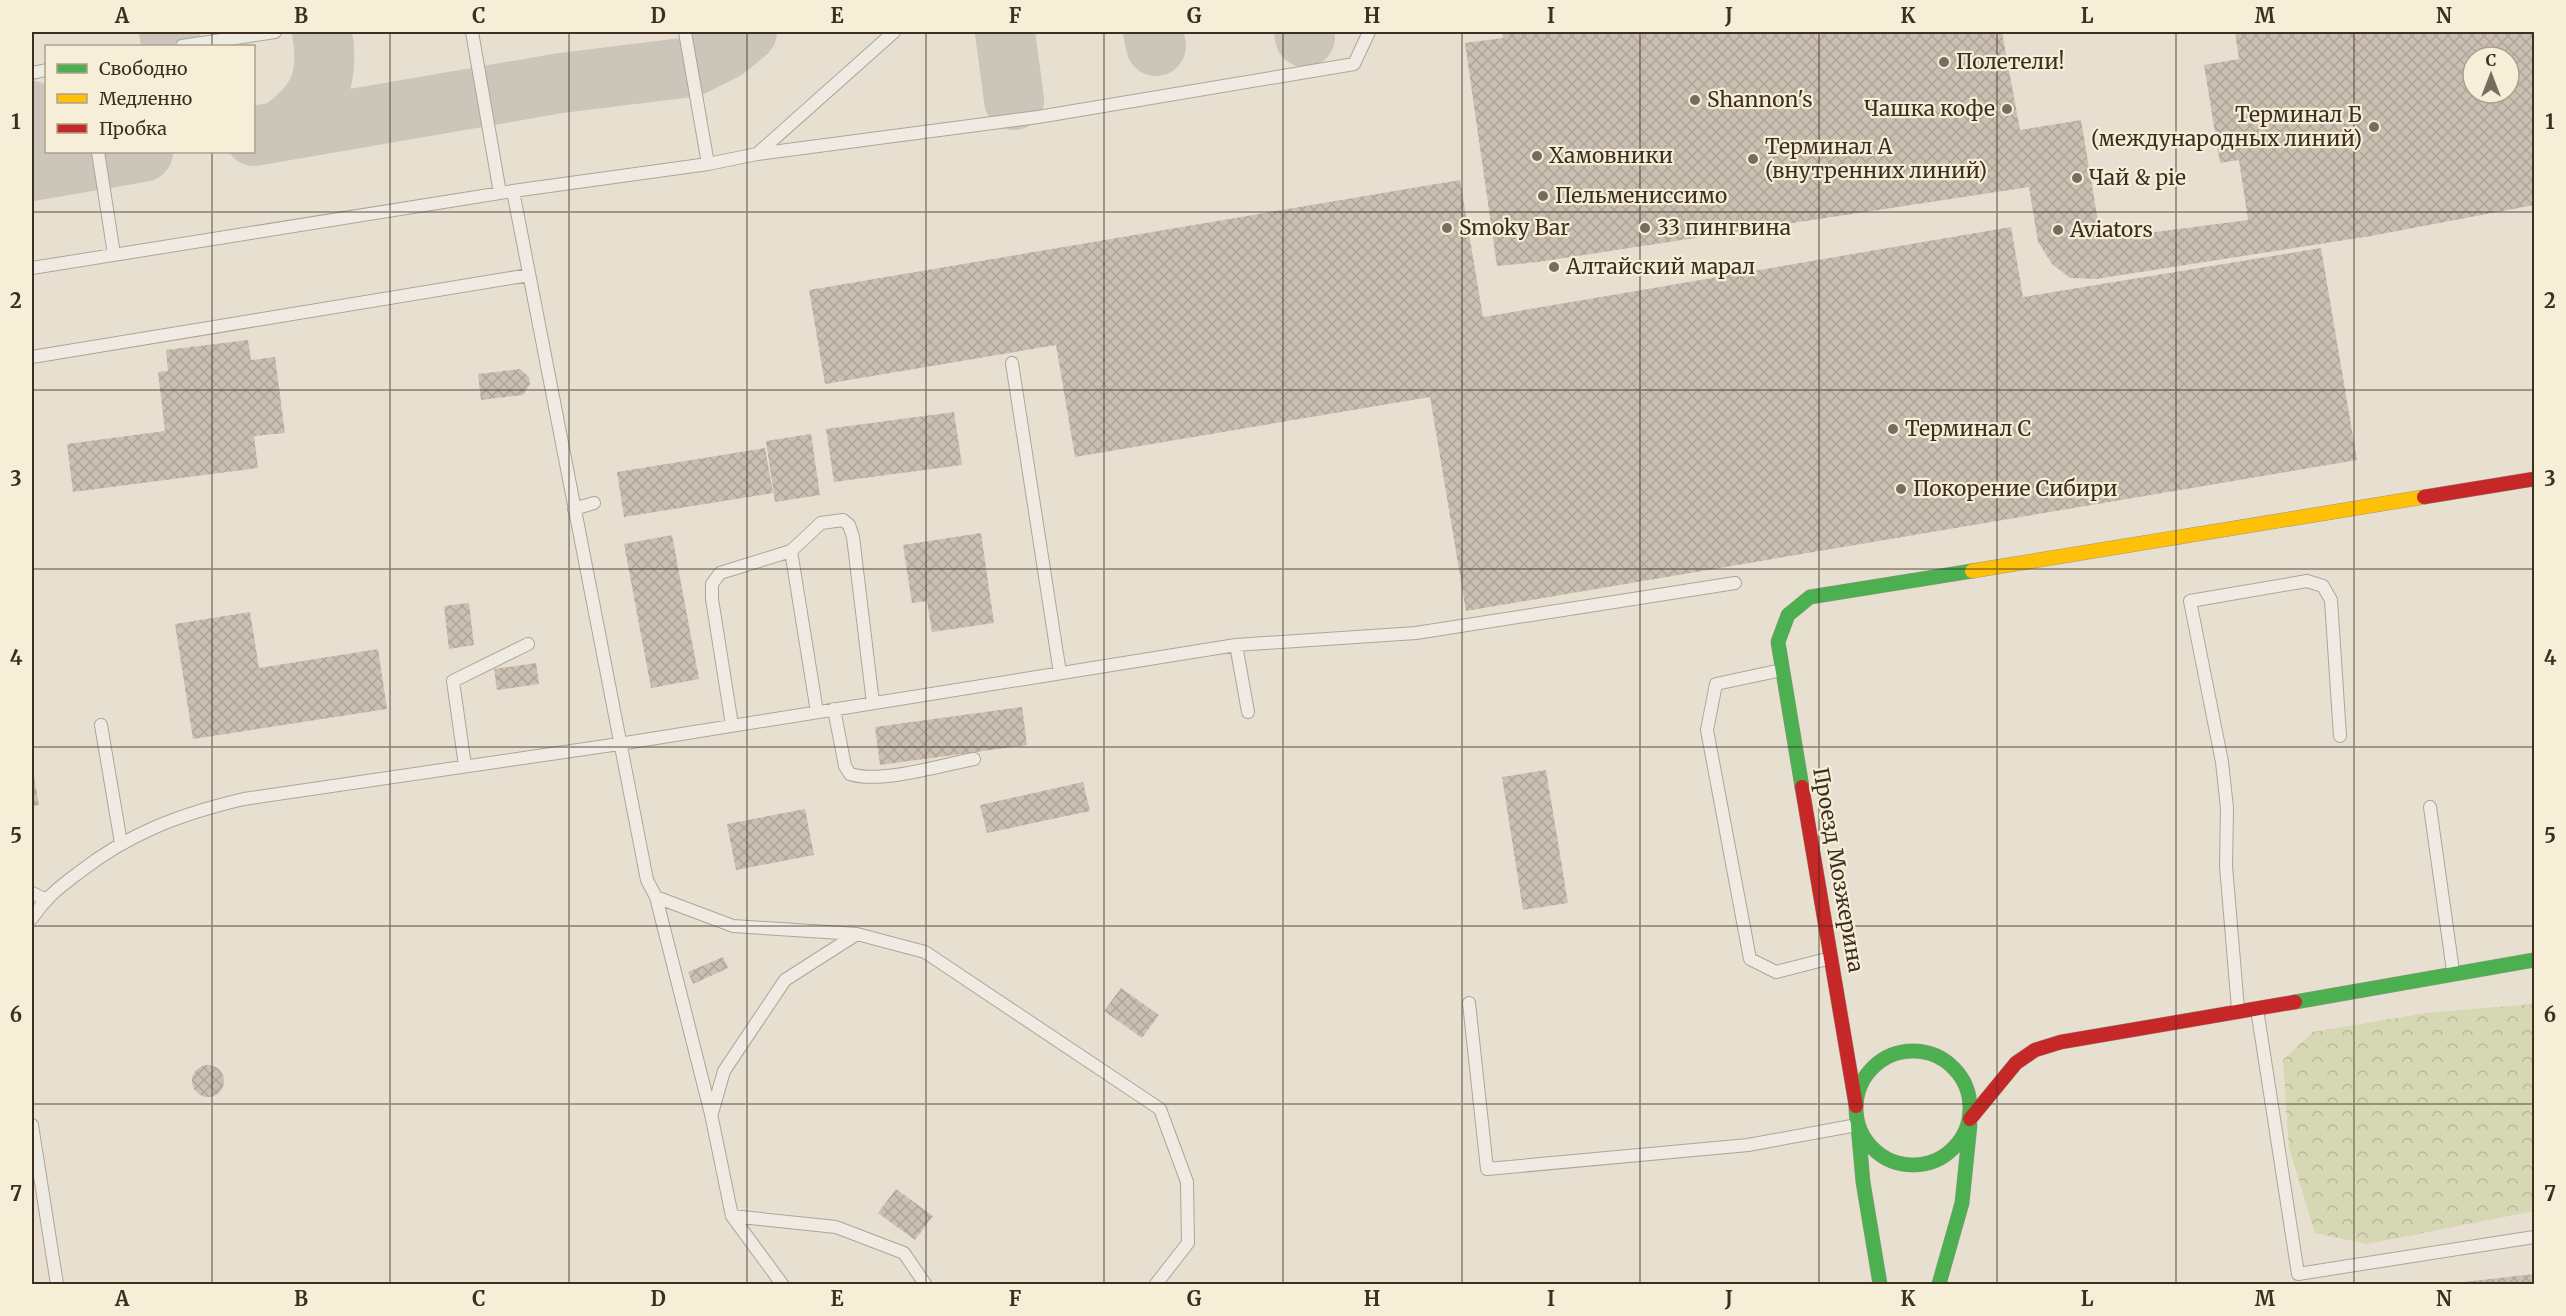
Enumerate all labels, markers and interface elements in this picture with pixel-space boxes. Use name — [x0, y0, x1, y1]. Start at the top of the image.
text: A — [114, 3, 130, 28]
text: B — [294, 3, 308, 28]
text: C — [472, 3, 486, 28]
text: D — [650, 3, 666, 28]
text: E — [830, 3, 844, 28]
text: F — [1009, 3, 1022, 28]
text: G — [1187, 3, 1202, 28]
text: H — [1364, 3, 1380, 28]
text: I — [1547, 3, 1555, 28]
text: J — [1724, 3, 1733, 28]
text: K — [1901, 3, 1916, 28]
text: L — [2081, 3, 2094, 28]
text: M — [2255, 3, 2276, 28]
text: N — [2436, 3, 2452, 28]
legend — [45, 45, 255, 153]
north arrow — [2461, 45, 2521, 105]
place label: Полетели! — [1956, 48, 2065, 75]
text: С — [2486, 50, 2496, 70]
marker: Полетели! — [1937, 55, 1951, 69]
text: Свободно — [99, 57, 187, 80]
place label: Shannon's — [1707, 86, 1813, 113]
text: Медленно — [99, 87, 192, 110]
marker: Shannon's — [1688, 93, 1702, 107]
place label: Чашка кофе — [1864, 95, 1995, 122]
place label: Терминал Б (международных линий) — [2091, 101, 2362, 152]
marker: Чашка кофе — [2000, 102, 2014, 116]
text: 1 — [11, 109, 21, 134]
text: 1 — [2545, 109, 2555, 134]
text: Пробка — [99, 117, 167, 140]
marker: Терминал Б (международных линий) — [2367, 120, 2381, 134]
place label: Терминал А (внутренних линий) — [1765, 133, 1987, 184]
place label: Хамовники — [1549, 142, 1673, 169]
marker: Хамовники — [1530, 149, 1544, 163]
marker: Терминал А (внутренних линий) — [1746, 152, 1760, 166]
place label: Чай & pie — [2089, 164, 2186, 191]
marker: Чай & pie — [2070, 171, 2084, 185]
place label: Пельмениссимо — [1555, 182, 1727, 209]
marker: Пельмениссимо — [1536, 189, 1550, 203]
place label: Smoky Bar — [1459, 214, 1570, 241]
place label: 33 пингвина — [1657, 214, 1791, 241]
place label: Aviators — [2069, 216, 2153, 243]
marker: Smoky Bar — [1440, 221, 1454, 235]
marker: 33 пингвина — [1638, 221, 1652, 235]
marker: Aviators — [2051, 223, 2065, 237]
place label: Алтайский марал — [1565, 253, 1755, 280]
marker: Алтайский марал — [1547, 260, 1561, 274]
text: 2 — [10, 288, 22, 313]
text: 2 — [2544, 288, 2556, 313]
place label: Терминал С — [1905, 415, 2031, 442]
marker: Терминал С — [1886, 422, 1900, 436]
text: 3 — [10, 466, 22, 491]
text: 3 — [2544, 466, 2556, 491]
place label: Покорение Сибири — [1913, 475, 2117, 502]
marker: Покорение Сибири — [1894, 482, 1908, 496]
text: 4 — [10, 645, 23, 670]
text: 4 — [2544, 645, 2557, 670]
street label: Проезд Мозжерина — [1807, 765, 1870, 974]
text: 5 — [10, 823, 22, 848]
text: 5 — [2544, 823, 2556, 848]
text: 6 — [10, 1002, 22, 1027]
text: 6 — [2544, 1002, 2556, 1027]
text: 7 — [10, 1181, 22, 1206]
text: 7 — [2544, 1181, 2556, 1206]
text: A — [114, 1286, 130, 1311]
text: B — [294, 1286, 308, 1311]
text: C — [472, 1286, 486, 1311]
text: D — [650, 1286, 666, 1311]
text: E — [830, 1286, 844, 1311]
text: F — [1009, 1286, 1022, 1311]
text: G — [1187, 1286, 1202, 1311]
text: H — [1364, 1286, 1380, 1311]
text: I — [1547, 1286, 1555, 1311]
text: J — [1724, 1286, 1733, 1311]
text: K — [1901, 1286, 1916, 1311]
text: L — [2081, 1286, 2094, 1311]
text: M — [2255, 1286, 2276, 1311]
text: N — [2436, 1286, 2452, 1311]

